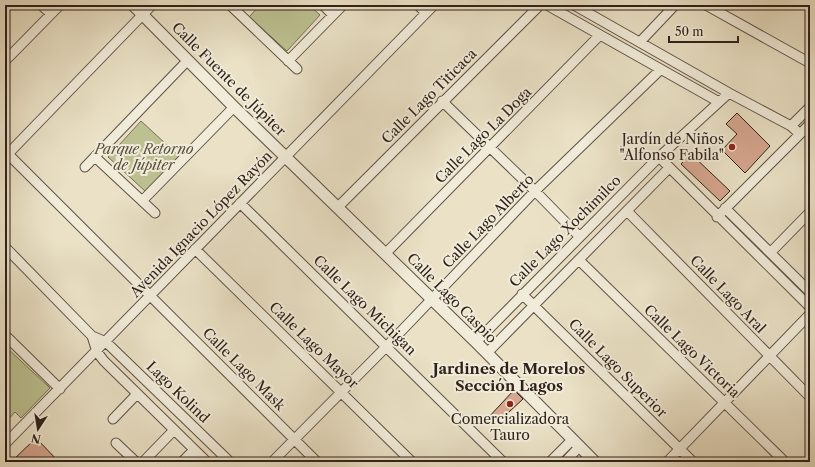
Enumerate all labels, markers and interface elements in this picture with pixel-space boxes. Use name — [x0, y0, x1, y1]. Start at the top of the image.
street label: Calle Fuente de Júpiter — [168, 18, 290, 140]
scale bar — [669, 18, 738, 44]
text: 50 m — [675, 24, 704, 39]
street label: Calle Lago Titicaca — [378, 44, 481, 147]
street label: Calle Lago La Doga — [431, 83, 535, 187]
place label: Jardín de Niños "Alfonso Fabila" — [619, 130, 724, 164]
park label: Parque Retorno de Júpiter — [93, 140, 194, 174]
marker: Jardín de Niños "Alfonso Fabila" — [727, 142, 737, 152]
street label: Avenida Ignacio López Rayón — [125, 147, 276, 302]
street label: Calle Lago Alberto — [438, 170, 538, 272]
street label: Calle Lago Xochimilco — [505, 171, 625, 291]
street label: Calle Lago Caspio — [403, 249, 501, 347]
street label: Calle Lago Michigan — [310, 251, 421, 359]
street label: Calle Lago Aral — [686, 251, 770, 337]
street label: Calle Lago Mayor — [266, 298, 362, 392]
street label: Calle Lago Victoria — [640, 301, 744, 402]
street label: Calle Lago Superior — [565, 315, 671, 421]
street label: Calle Lago Mask — [199, 324, 290, 415]
street label: Lago Kolind — [143, 357, 214, 427]
district label: Jardines de Morelos Sección Lagos — [430, 359, 585, 395]
marker: Comercializadora Tauro — [505, 399, 515, 409]
north arrow — [18, 409, 58, 449]
place label: Comercializadora Tauro — [451, 410, 570, 444]
text: N — [29, 431, 42, 447]

